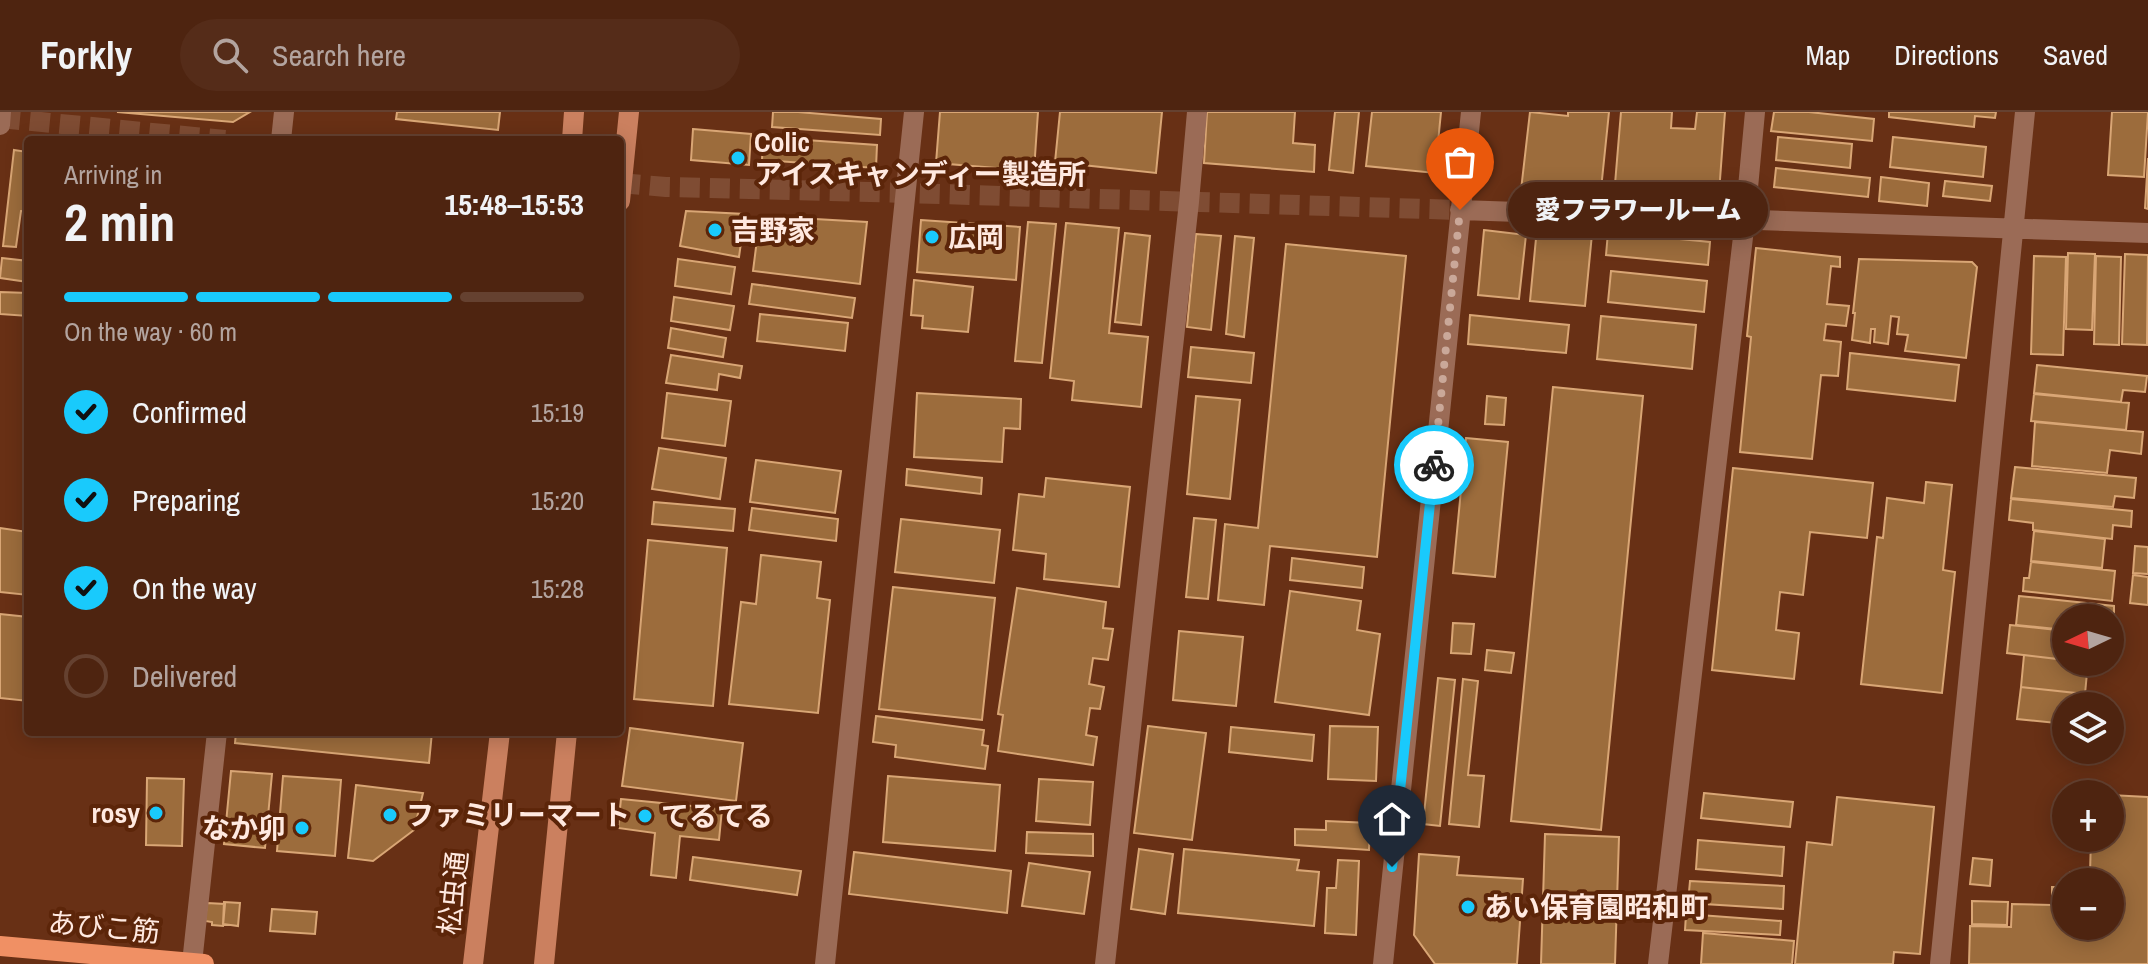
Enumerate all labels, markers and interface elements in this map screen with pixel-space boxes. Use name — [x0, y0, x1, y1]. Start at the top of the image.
search box — [180, 19, 740, 91]
text: Forkly — [40, 30, 132, 81]
icon: search — [208, 33, 252, 77]
text: Search here — [272, 35, 406, 75]
text: Map — [1806, 36, 1850, 74]
text: Directions — [1894, 36, 1999, 74]
text: Saved — [2043, 36, 2108, 74]
place label: Colic アイスキャンディー製造所 — [754, 123, 1086, 193]
pin — [1426, 128, 1494, 210]
icon: bag — [1438, 140, 1482, 184]
marker: Colic アイスキャンディー製造所 — [729, 149, 747, 167]
text: Arriving in — [64, 157, 162, 192]
callout: 愛フラワールーム — [1508, 182, 1768, 238]
text: 15:48–15:53 — [445, 184, 584, 224]
text: 2 min — [64, 187, 175, 257]
text: 愛フラワールーム — [1534, 192, 1742, 227]
place label: 吉野家 — [731, 211, 815, 249]
place label: 広岡 — [948, 218, 1004, 256]
marker: 吉野家 — [706, 221, 724, 239]
marker: 広岡 — [923, 228, 941, 246]
text: On the way · 60 m — [64, 314, 237, 349]
icon: check — [64, 390, 108, 434]
text: Confirmed — [132, 392, 247, 432]
text: 15:19 — [531, 395, 584, 430]
courier — [1394, 425, 1474, 505]
icon: bike — [1412, 443, 1456, 487]
icon: check — [64, 478, 108, 522]
text: Preparing — [132, 480, 240, 520]
text: 15:20 — [531, 483, 584, 518]
icon: check — [64, 566, 108, 610]
text: On the way — [132, 568, 256, 608]
text: 15:28 — [531, 571, 584, 606]
north arrow — [2052, 604, 2124, 676]
map controls — [2052, 604, 2124, 940]
text: Delivered — [132, 656, 237, 696]
button: layers — [2052, 692, 2124, 764]
button: + — [2052, 780, 2124, 852]
pin — [1358, 785, 1426, 867]
place label: rosy — [92, 794, 140, 832]
place label: ファミリーマート — [406, 796, 630, 834]
place label: てるてる — [661, 797, 773, 835]
icon: home — [1370, 797, 1414, 841]
marker: rosy — [147, 804, 165, 822]
marker: ファミリーマート — [381, 806, 399, 824]
marker: てるてる — [636, 807, 654, 825]
place label: なか卯 — [202, 809, 286, 847]
marker: なか卯 — [293, 819, 311, 837]
street label: 松虫通 — [430, 849, 476, 937]
button: − — [2052, 868, 2124, 940]
place label: あい保育園昭和町 — [1484, 888, 1708, 926]
marker: あい保育園昭和町 — [1459, 898, 1477, 916]
street label: あびこ筋 — [47, 903, 161, 951]

